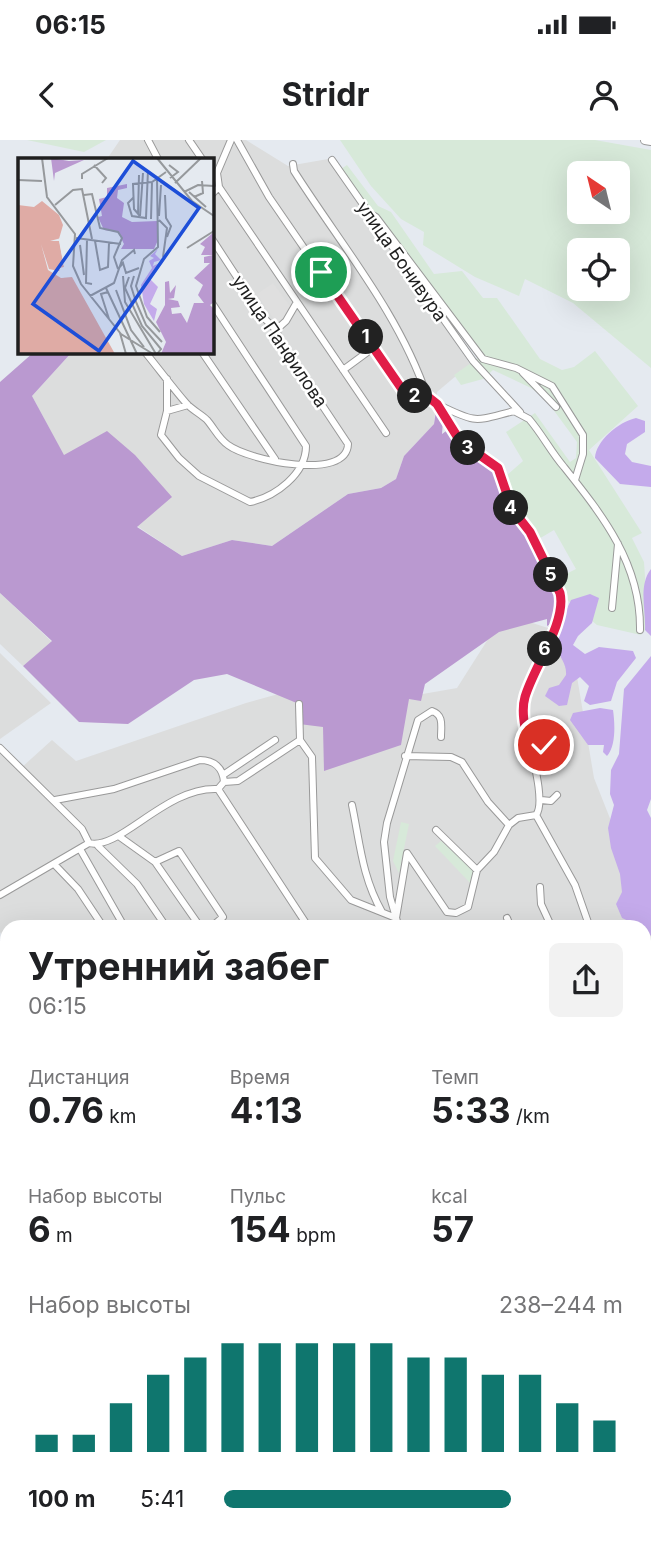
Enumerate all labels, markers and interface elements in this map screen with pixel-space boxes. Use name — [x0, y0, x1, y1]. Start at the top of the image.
text: 06:15 — [35, 9, 106, 40]
text: Stridr — [282, 75, 369, 114]
icon: back — [28, 76, 66, 114]
icon: person — [585, 76, 623, 114]
inset map — [18, 158, 214, 354]
north arrow — [567, 161, 630, 224]
map controls — [567, 161, 630, 301]
street label: улица Бонивура — [353, 197, 451, 325]
button: locate — [567, 238, 630, 301]
pin — [291, 242, 351, 302]
icon: arrive — [302, 253, 340, 291]
street label: улица Панфилова — [228, 271, 332, 411]
pin: 1 — [348, 320, 384, 354]
text: 1 — [361, 325, 370, 348]
pin: 2 — [398, 378, 432, 414]
text: 2 — [409, 384, 420, 407]
pin: 3 — [450, 430, 486, 466]
text: 3 — [461, 436, 474, 459]
pin: 4 — [494, 490, 528, 526]
text: 4 — [504, 496, 517, 519]
pin: 5 — [534, 558, 568, 592]
text: 5 — [544, 563, 557, 586]
pin: 6 — [528, 631, 562, 666]
text: 6 — [538, 637, 551, 660]
pin — [514, 715, 574, 775]
icon: check — [525, 726, 563, 764]
text: Утренний забег — [28, 943, 329, 989]
button: share — [549, 943, 623, 1017]
text: 06:15 — [28, 992, 87, 1020]
text: Дистанция — [28, 1066, 130, 1089]
text: Время — [230, 1066, 290, 1089]
text: Темп — [431, 1066, 479, 1089]
text: 0.76 — [28, 1089, 104, 1131]
text: 4:13 — [230, 1089, 303, 1131]
text: 5:33 — [431, 1089, 511, 1131]
text: km — [104, 1105, 136, 1128]
text: /km — [511, 1105, 550, 1128]
text: Набор высоты — [28, 1185, 163, 1208]
text: Пульс — [230, 1185, 286, 1208]
text: kcal — [431, 1185, 468, 1208]
text: 6 — [28, 1208, 51, 1250]
text: 154 — [230, 1208, 291, 1250]
text: 57 — [431, 1208, 474, 1250]
text: m — [51, 1224, 73, 1247]
text: bpm — [291, 1224, 336, 1247]
text: Набор высоты — [28, 1291, 191, 1319]
text: 238–244 m — [499, 1291, 623, 1319]
text: 100 m — [28, 1485, 95, 1513]
text: 5:41 — [140, 1485, 184, 1513]

